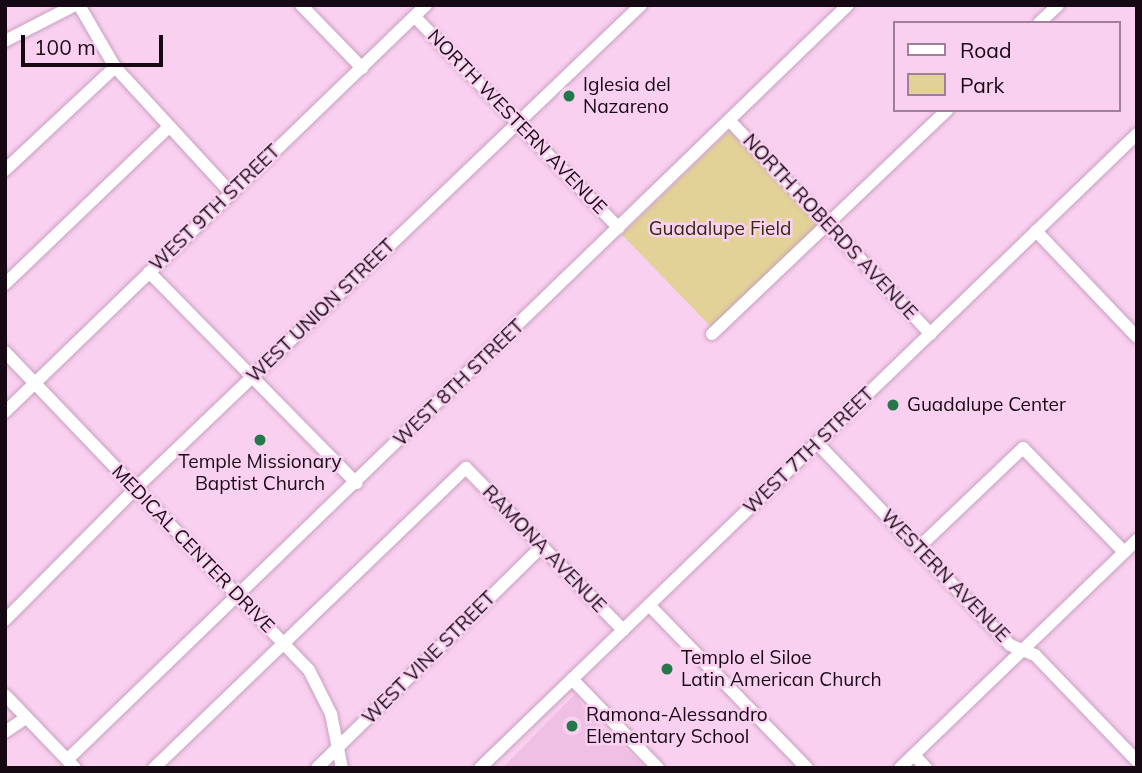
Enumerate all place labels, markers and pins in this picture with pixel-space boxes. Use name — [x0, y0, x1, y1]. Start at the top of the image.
place label: Iglesia del Nazareno — [583, 74, 671, 118]
marker: Iglesia del Nazareno — [561, 88, 577, 104]
place label: Guadalupe Center — [907, 394, 1066, 416]
marker: Guadalupe Center — [885, 397, 901, 413]
marker: Temple Missionary Baptist Church — [252, 432, 268, 448]
place label: Temple Missionary Baptist Church — [178, 451, 342, 495]
place label: Templo el Siloe Latin American Church — [681, 647, 882, 691]
marker: Templo el Siloe Latin American Church — [659, 661, 675, 677]
place label: Ramona-Alessandro Elementary School — [586, 704, 768, 748]
marker: Ramona-Alessandro Elementary School — [564, 718, 580, 734]

